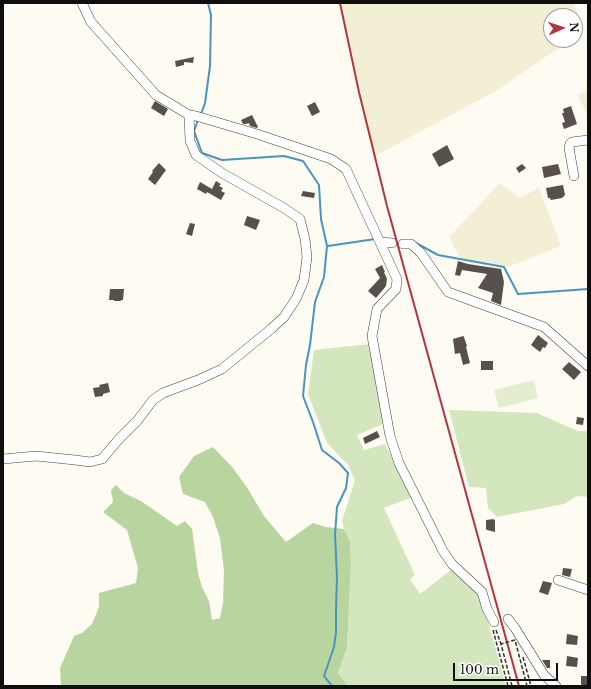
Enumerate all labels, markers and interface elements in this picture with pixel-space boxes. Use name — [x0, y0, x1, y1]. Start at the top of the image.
north arrow — [543, 8, 583, 48]
text: N — [567, 22, 581, 33]
scale bar — [455, 655, 560, 681]
text: 100 m — [460, 662, 499, 677]

